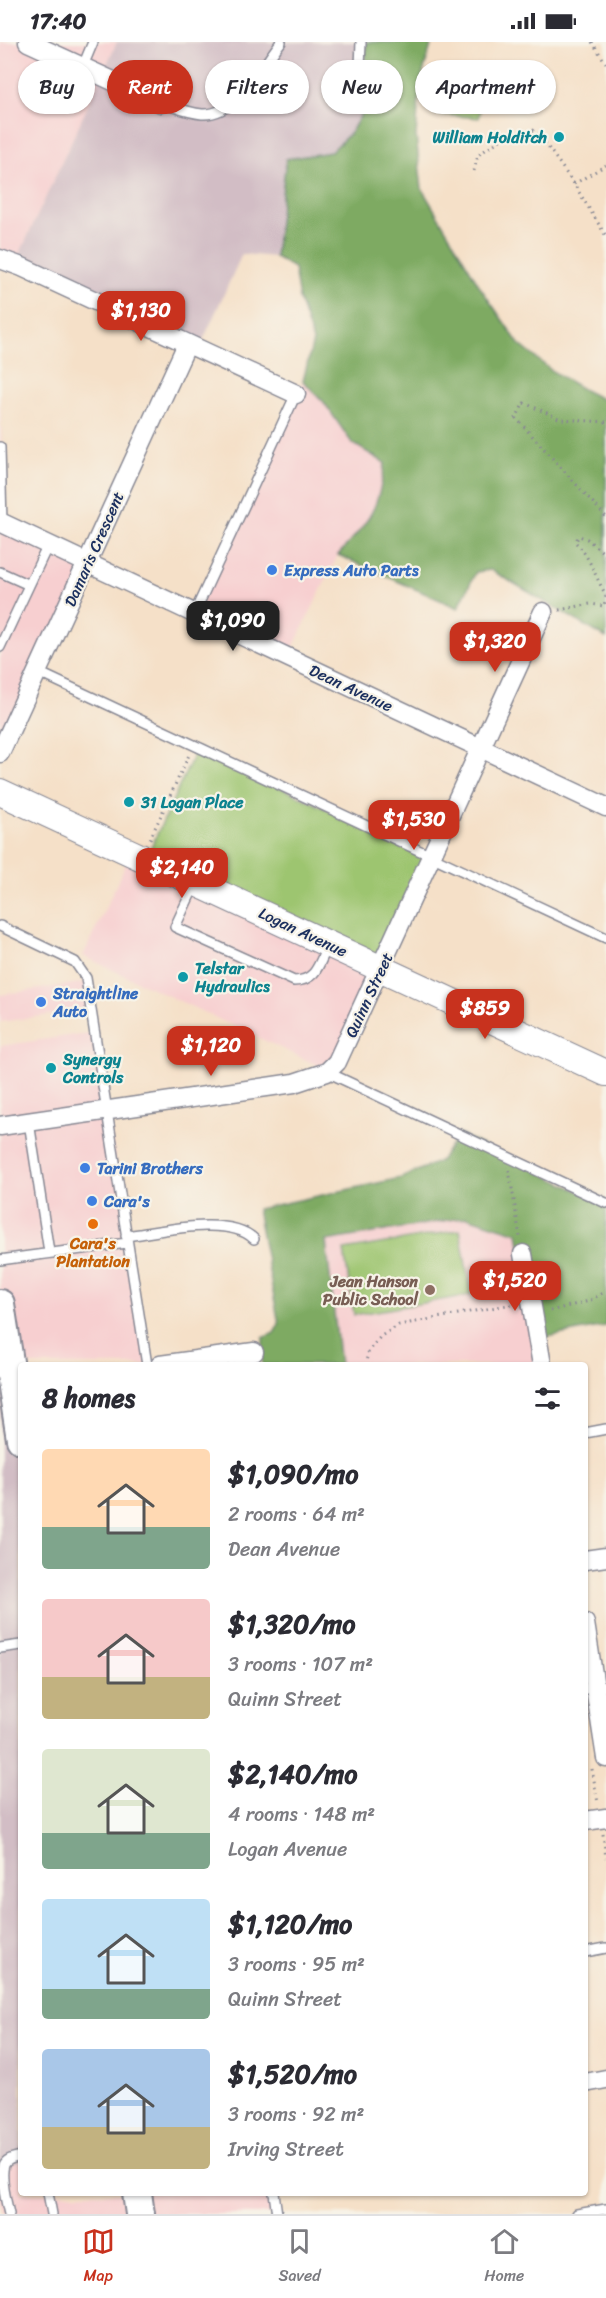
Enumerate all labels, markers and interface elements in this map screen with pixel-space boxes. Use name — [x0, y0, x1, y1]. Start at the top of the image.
text: 17:40 — [30, 2, 86, 41]
chip: Buy — [18, 60, 95, 114]
chip: Rent — [107, 60, 193, 114]
chip: Filters — [205, 60, 309, 114]
chip: New — [321, 60, 403, 114]
chip: Apartment — [415, 60, 556, 114]
place label: William Holditch — [433, 123, 548, 152]
marker: William Holditch — [552, 130, 566, 144]
pin: $1,130 — [92, 291, 190, 342]
text: $1,130 — [111, 293, 171, 328]
street label: Damaris Crescent — [56, 487, 132, 611]
place label: Express Auto Parts — [284, 556, 419, 585]
marker: Express Auto Parts — [265, 563, 279, 577]
pin: $1,090 — [184, 601, 282, 652]
text: $1,090 — [201, 603, 265, 638]
pin: $1,320 — [446, 622, 544, 673]
text: $1,320 — [464, 624, 526, 659]
street label: Dean Avenue — [304, 656, 398, 720]
place label: 31 Logan Place — [140, 788, 244, 817]
marker: 31 Logan Place — [122, 795, 136, 809]
pin: $1,530 — [365, 800, 463, 851]
text: $1,530 — [382, 802, 446, 837]
pin: $2,140 — [133, 848, 231, 899]
text: $2,140 — [150, 850, 214, 885]
street label: Logan Avenue — [254, 899, 352, 965]
street label: Quinn Street — [337, 948, 401, 1042]
place label: Telstar Hydraulics — [194, 954, 270, 1001]
marker: Telstar Hydraulics — [176, 970, 190, 984]
place label: Straightline Auto — [52, 979, 139, 1026]
pin: $859 — [449, 989, 521, 1040]
text: $859 — [460, 991, 510, 1026]
marker: Straightline Auto — [34, 995, 48, 1009]
pin: $1,120 — [162, 1026, 260, 1077]
text: $1,120 — [181, 1028, 241, 1063]
place label: Synergy Controls — [62, 1045, 124, 1092]
marker: Synergy Controls — [44, 1061, 58, 1075]
place label: Tarini Brothers — [97, 1154, 204, 1183]
marker: Tarini Brothers — [78, 1161, 92, 1175]
place label: Cara's — [103, 1187, 151, 1216]
marker: Cara's — [85, 1194, 99, 1208]
marker: Cara's Plantation — [86, 1217, 100, 1231]
place label: Cara's Plantation — [56, 1229, 130, 1276]
pin: $1,520 — [466, 1261, 564, 1312]
text: $1,520 — [483, 1263, 547, 1298]
place label: Jean Hanson Public School — [323, 1267, 419, 1314]
marker: Jean Hanson Public School — [423, 1283, 437, 1297]
text: 8 homes — [42, 1375, 135, 1421]
icon: filters — [531, 1382, 564, 1415]
text: $1,090/mo — [228, 1451, 359, 1497]
icon: home — [90, 1473, 162, 1545]
text: 2 rooms · 64 m² — [228, 1497, 365, 1532]
text: Dean Avenue — [228, 1532, 340, 1567]
text: $1,320/mo — [228, 1601, 355, 1647]
icon: home — [90, 1623, 162, 1695]
text: 3 rooms · 107 m² — [228, 1647, 373, 1682]
text: Quinn Street — [228, 1682, 342, 1717]
text: $2,140/mo — [228, 1751, 357, 1797]
icon: home — [90, 1773, 162, 1845]
text: 4 rooms · 148 m² — [228, 1797, 375, 1832]
text: Logan Avenue — [228, 1832, 347, 1867]
text: $1,120/mo — [228, 1901, 352, 1947]
icon: home — [90, 1923, 162, 1995]
text: 3 rooms · 95 m² — [228, 1947, 365, 1982]
text: Quinn Street — [228, 1982, 342, 2017]
text: $1,520/mo — [228, 2051, 357, 2097]
icon: home — [90, 2073, 162, 2145]
text: 3 rooms · 92 m² — [228, 2097, 364, 2132]
text: Irving Street — [228, 2132, 344, 2167]
tab: Map — [82, 2225, 115, 2290]
tab: Saved — [278, 2225, 321, 2290]
tab: Home — [484, 2225, 524, 2290]

